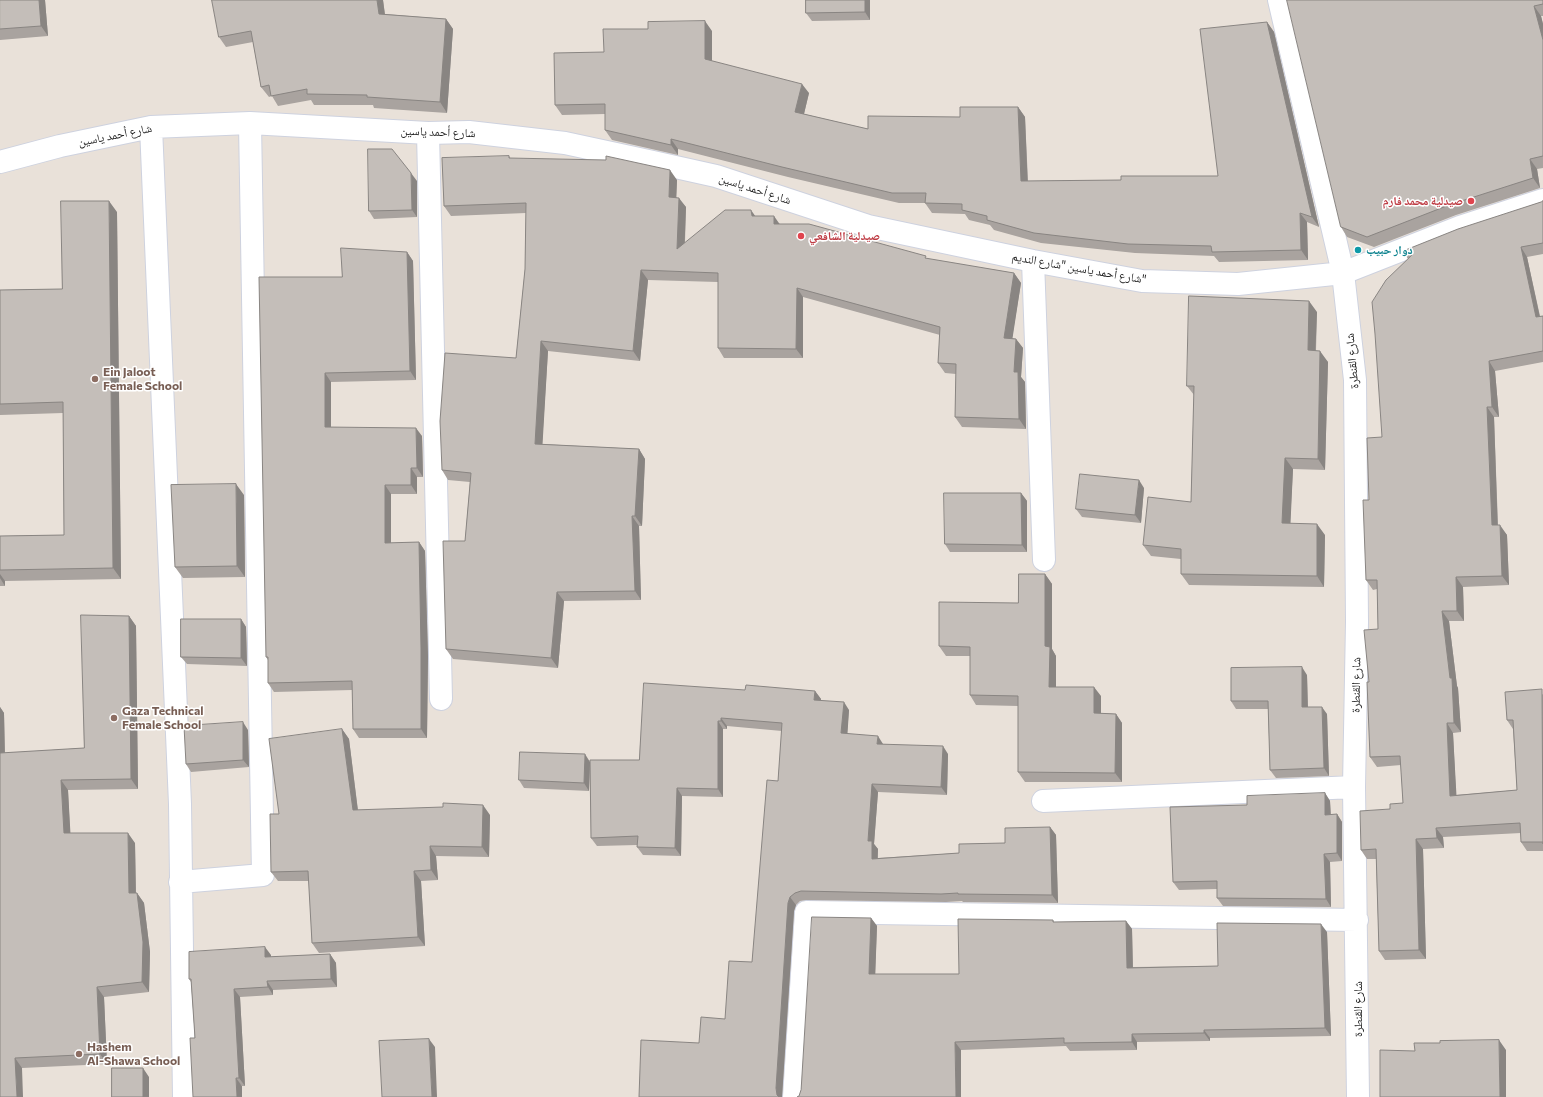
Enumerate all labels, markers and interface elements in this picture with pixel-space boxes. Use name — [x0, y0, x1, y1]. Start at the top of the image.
street label: شارع أحمد ياسين — [77, 121, 153, 149]
street label: شارع أحمد ياسين — [400, 123, 476, 141]
street label: شارع أحمد ياسين — [717, 171, 793, 207]
place label: صيدلية محمد فارم — [1383, 194, 1463, 208]
marker: صيدلية محمد فارم — [1466, 196, 1476, 206]
place label: صيدلية الشافعي — [809, 229, 880, 243]
marker: صيدلية الشافعي — [796, 231, 806, 241]
place label: دوار حبيب — [1366, 243, 1413, 257]
marker: دوار حبيب — [1353, 245, 1363, 255]
street label: شارع أحمد ياسين "شارع النديم" — [1011, 249, 1147, 287]
street label: شارع القنطرة — [1342, 333, 1362, 389]
place label: Ein Jaloot Female School — [103, 365, 182, 393]
marker: Ein Jaloot Female School — [90, 374, 100, 384]
street label: شارع القنطرة — [1348, 657, 1364, 713]
place label: Gaza Technical Female School — [122, 704, 204, 732]
marker: Gaza Technical Female School — [109, 713, 119, 723]
street label: شارع القنطرة — [1351, 981, 1365, 1037]
place label: Hashem Al-Shawa School — [87, 1040, 180, 1068]
marker: Hashem Al-Shawa School — [74, 1049, 84, 1059]

